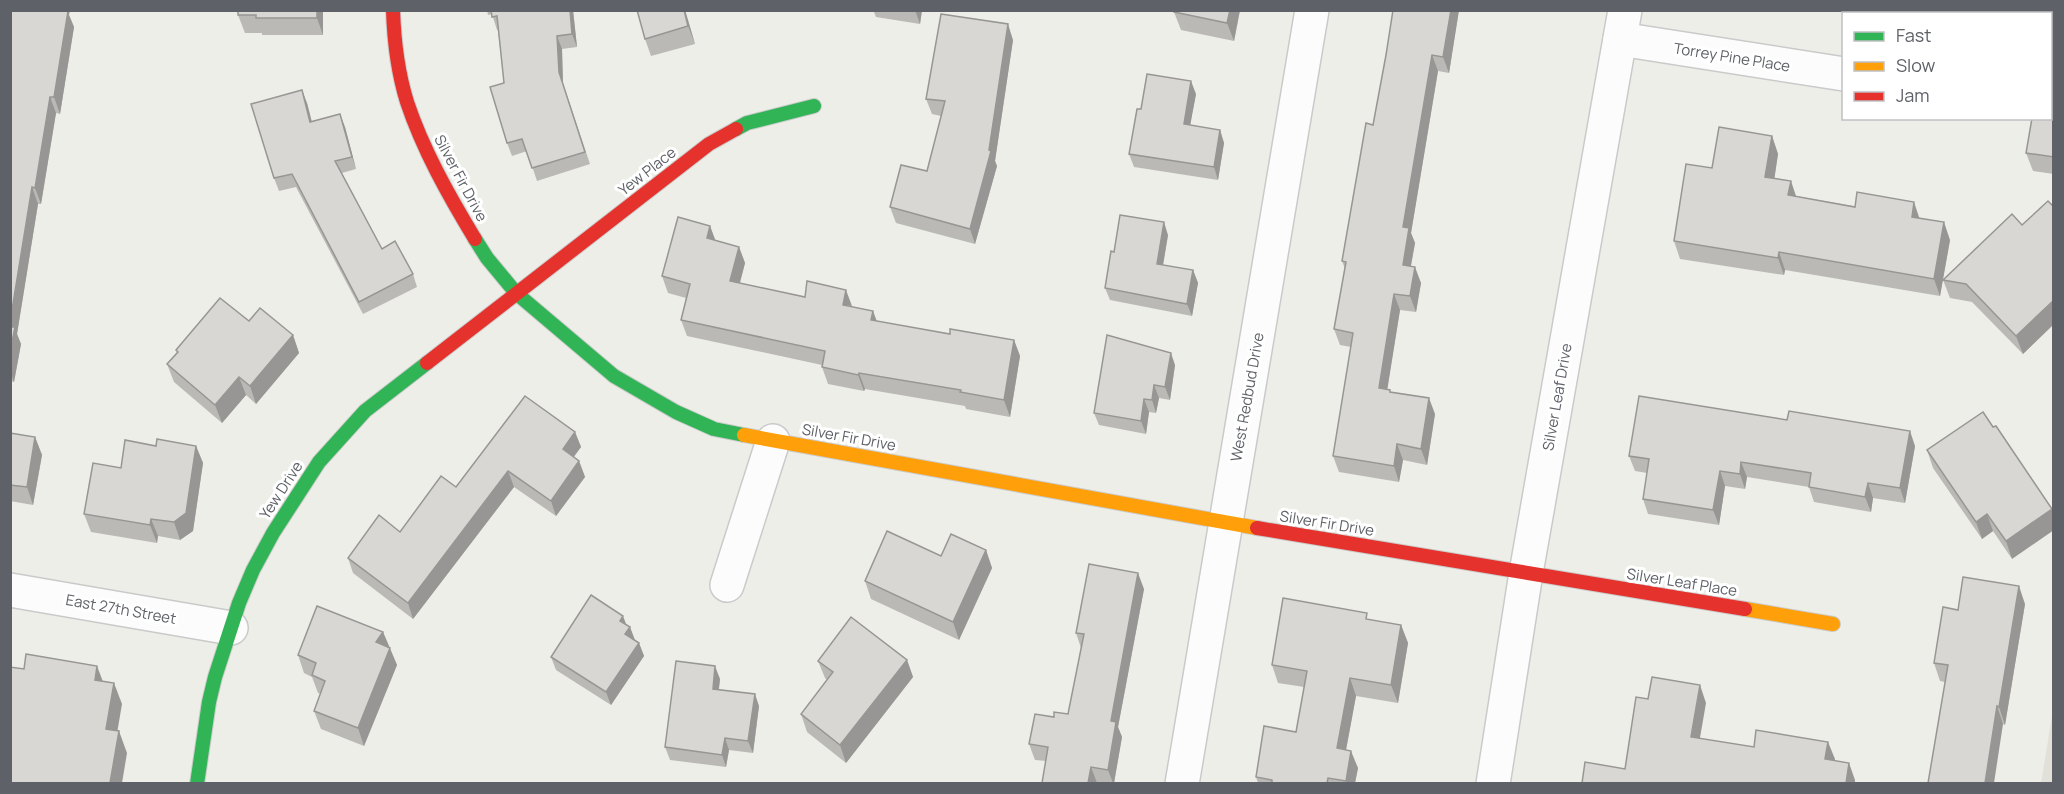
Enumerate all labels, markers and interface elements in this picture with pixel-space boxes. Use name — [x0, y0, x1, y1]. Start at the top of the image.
legend — [1842, 12, 2052, 120]
text: Fast — [1896, 23, 1931, 47]
street label: Torrey Pine Place — [1672, 37, 1792, 77]
text: Slow — [1896, 53, 1936, 77]
text: Jam — [1896, 83, 1930, 107]
street label: Silver Fir Drive — [429, 131, 493, 225]
street label: Yew Place — [614, 142, 680, 200]
street label: West Redbud Drive — [1225, 331, 1269, 463]
street label: Silver Leaf Drive — [1537, 341, 1577, 452]
street label: Silver Fir Drive — [800, 418, 898, 456]
street label: Yew Drive — [254, 457, 308, 523]
street label: Silver Fir Drive — [1278, 505, 1376, 541]
street label: Silver Leaf Place — [1625, 563, 1739, 601]
street label: East 27th Street — [64, 589, 178, 629]

